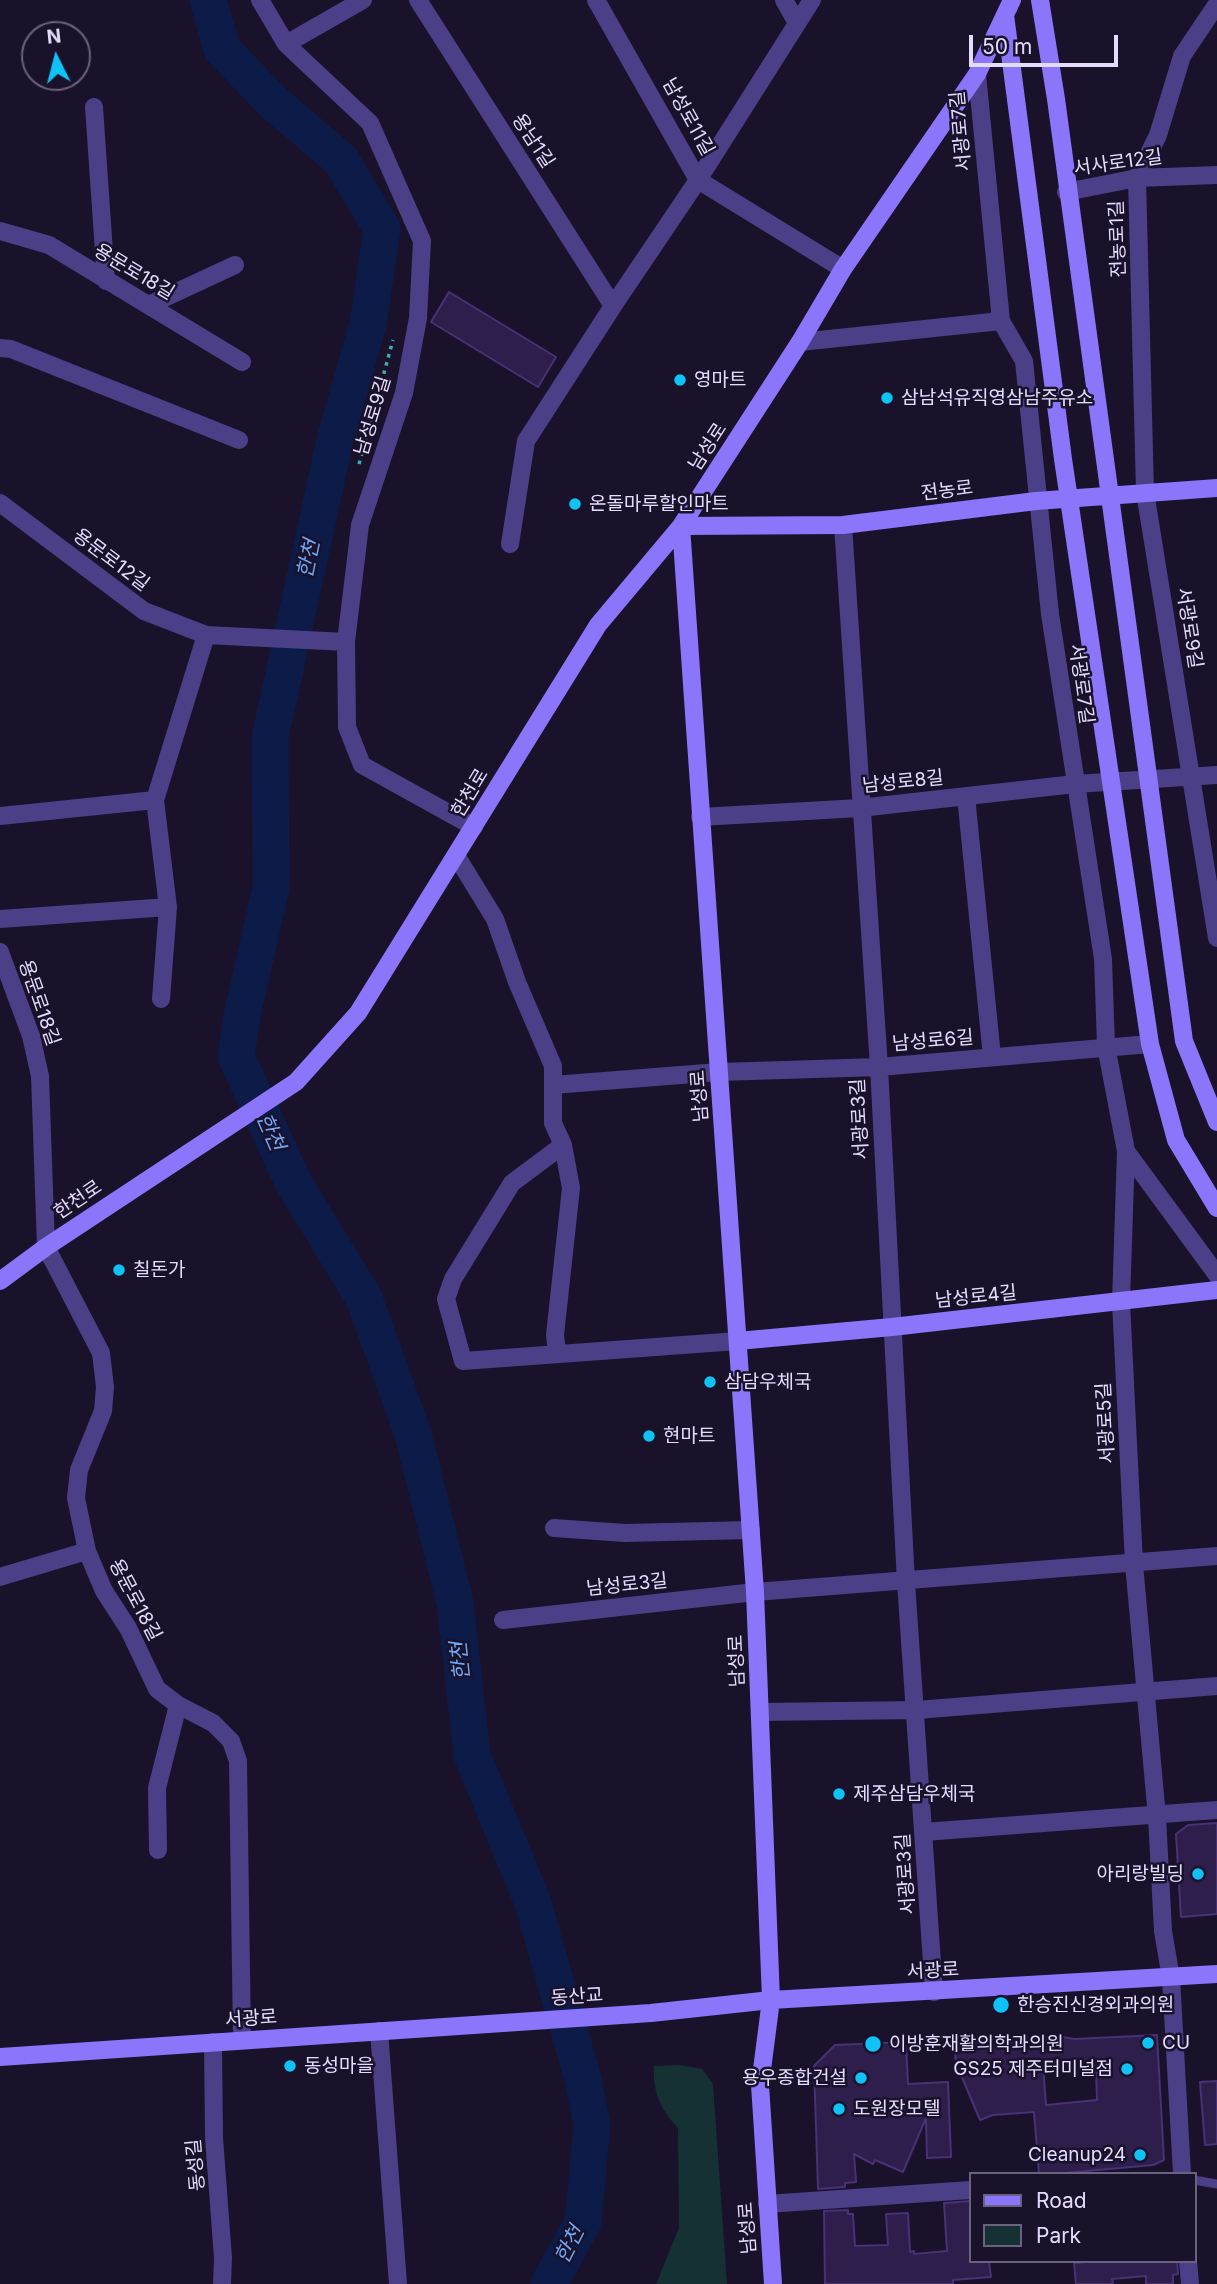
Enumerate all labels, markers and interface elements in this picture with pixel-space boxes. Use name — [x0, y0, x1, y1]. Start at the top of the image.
north arrow — [21, 21, 91, 91]
scale bar — [972, 21, 1121, 65]
text: N — [46, 24, 62, 49]
text: 50 m — [982, 34, 1032, 59]
street label: 남성로11길 — [657, 74, 719, 160]
street label: 서광로7길 — [946, 90, 976, 172]
street label: 용남1길 — [507, 110, 559, 172]
street label: 서사로12길 — [1072, 146, 1164, 180]
street label: 전농로1길 — [1105, 200, 1131, 278]
street label: 용문로18길 — [90, 239, 178, 305]
place label: 영마트 — [694, 369, 746, 391]
marker: 영마트 — [672, 372, 688, 388]
street label: 남성로9길 — [350, 374, 396, 458]
place label: 삼남석유직영삼남주유소 — [901, 387, 1093, 409]
marker: 삼남석유직영삼남주유소 — [879, 390, 895, 406]
street label: 남성로 — [684, 419, 732, 475]
street label: 전농로 — [920, 476, 974, 506]
place label: 온돌마루할인마트 — [589, 493, 729, 515]
marker: 온돌마루할인마트 — [567, 496, 583, 512]
street label: 용문로12길 — [69, 524, 153, 596]
water label: 한천 — [293, 537, 325, 581]
street label: 서광로9길 — [1171, 586, 1207, 670]
street label: 서광로7길 — [1064, 642, 1098, 726]
street label: 한천로 — [447, 765, 493, 821]
street label: 남성로8길 — [861, 766, 945, 798]
street label: 용문로18길 — [14, 957, 64, 1049]
street label: 남성로6길 — [891, 1026, 975, 1056]
street label: 남성로 — [687, 1069, 713, 1123]
street label: 서광로3길 — [846, 1078, 874, 1160]
water label: 한천 — [251, 1109, 289, 1155]
street label: 한천로 — [50, 1176, 106, 1224]
place label: 칠돈가 — [133, 1259, 185, 1281]
marker: 칠돈가 — [111, 1262, 127, 1278]
street label: 남성로4길 — [934, 1281, 1018, 1313]
place label: 삼담우체국 — [724, 1371, 811, 1393]
marker: 삼담우체국 — [702, 1374, 718, 1390]
street label: 서광로5길 — [1092, 1382, 1120, 1464]
place label: 현마트 — [663, 1425, 715, 1447]
marker: 현마트 — [641, 1428, 657, 1444]
street label: 용문로18길 — [104, 1555, 166, 1645]
street label: 남성로3길 — [585, 1569, 669, 1601]
street label: 남성로 — [725, 1634, 749, 1688]
water label: 한천 — [446, 1640, 476, 1682]
place label: 제주삼담우체국 — [853, 1783, 975, 1805]
marker: 제주삼담우체국 — [831, 1786, 847, 1802]
street label: 서광로3길 — [892, 1832, 920, 1916]
place label: 아리랑빌딩 — [1097, 1863, 1184, 1885]
marker: 아리랑빌딩 — [1190, 1866, 1206, 1882]
street label: 서광로 — [906, 1958, 960, 1984]
street label: 동산교 — [550, 1984, 604, 2010]
place label: 한승진신경외과의원 — [1017, 1994, 1174, 2016]
marker: 한승진신경외과의원 — [991, 1995, 1011, 2015]
street label: 서광로 — [224, 2006, 278, 2032]
place label: CU — [1162, 2032, 1190, 2054]
place label: 이방훈재활의학과의원 — [889, 2033, 1064, 2055]
marker: 이방훈재활의학과의원 — [863, 2034, 883, 2054]
marker: CU — [1140, 2035, 1156, 2051]
place label: 동성마을 — [304, 2055, 374, 2077]
marker: 동성마을 — [282, 2058, 298, 2074]
place label: GS25 제주터미널점 — [953, 2058, 1113, 2080]
marker: GS25 제주터미널점 — [1119, 2061, 1135, 2077]
place label: 용우종합건설 — [742, 2067, 847, 2089]
marker: 용우종합건설 — [853, 2070, 869, 2086]
place label: 도원장모텔 — [853, 2098, 940, 2120]
marker: 도원장모텔 — [831, 2101, 847, 2117]
street label: 동성길 — [182, 2138, 210, 2192]
place label: Cleanup24 — [1028, 2144, 1126, 2166]
marker: Cleanup24 — [1132, 2147, 1148, 2163]
legend — [968, 2172, 1196, 2263]
text: Road — [1036, 2188, 1087, 2213]
street label: 남성로 — [735, 2201, 761, 2255]
water label: 한천 — [550, 2222, 590, 2268]
text: Park — [1036, 2223, 1081, 2248]

